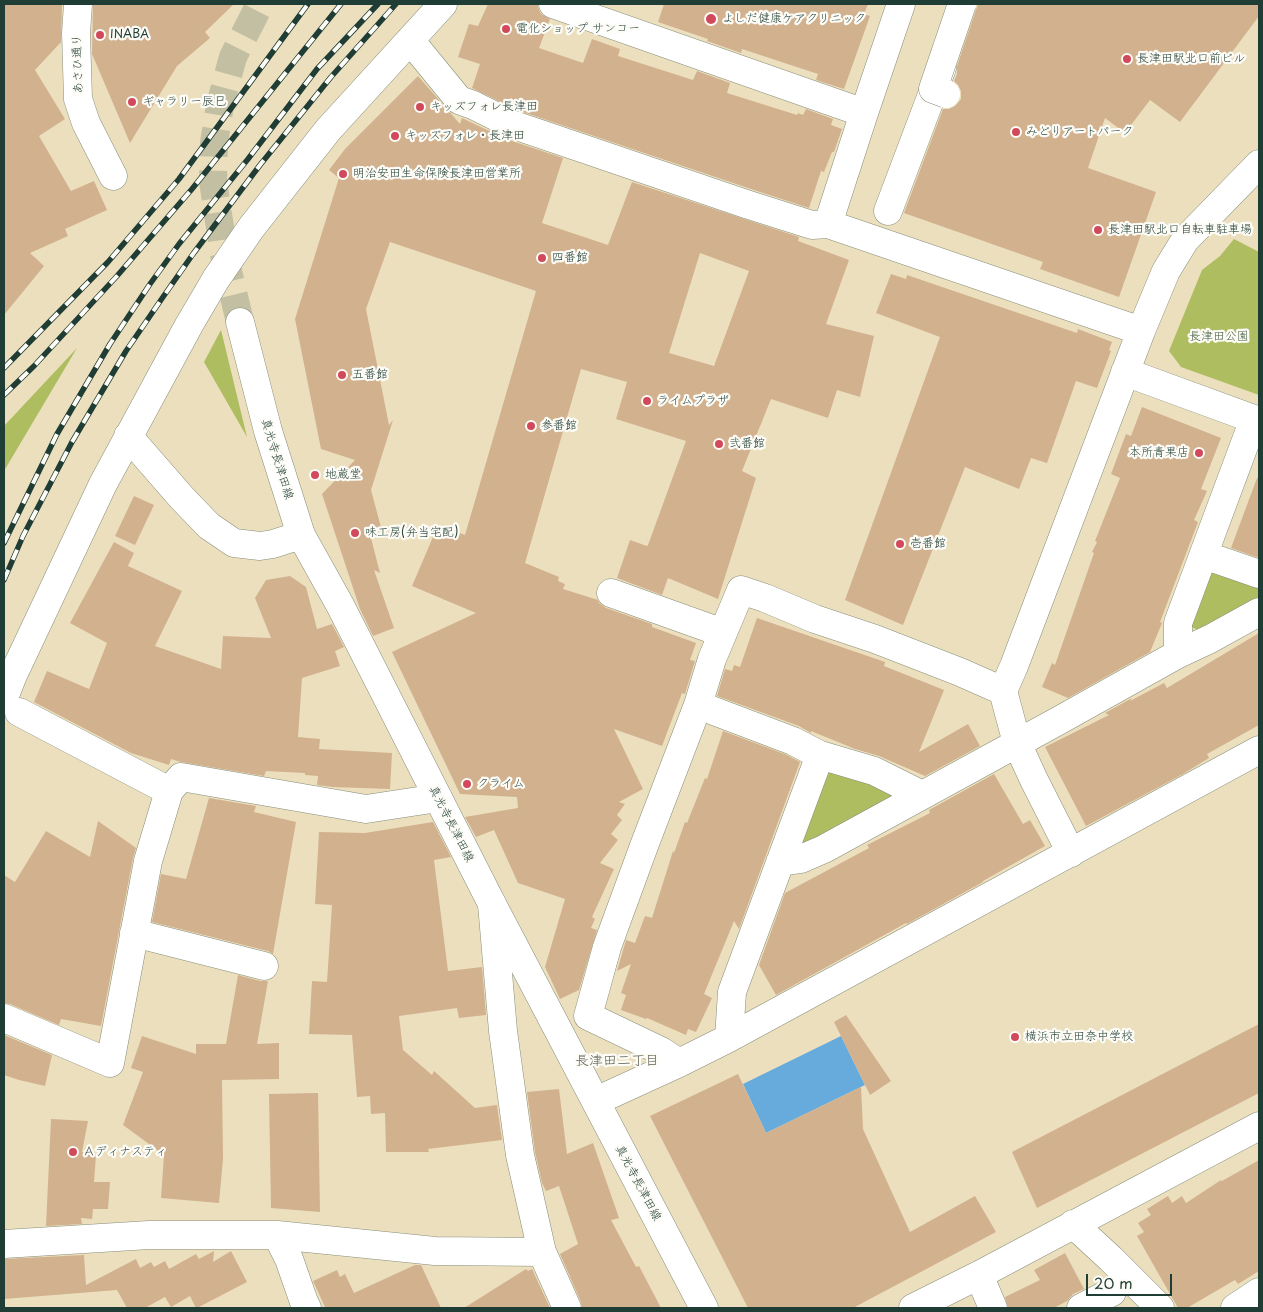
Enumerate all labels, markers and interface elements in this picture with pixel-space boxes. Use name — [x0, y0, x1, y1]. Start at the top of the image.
marker: よしだ健康ケアクリニック — [704, 12, 718, 26]
place label: よしだ健康ケアクリニック — [722, 12, 866, 26]
place label: 電化ショップ サンコー — [516, 22, 640, 36]
marker: 電化ショップ サンコー — [500, 23, 512, 35]
place label: INABA — [110, 28, 149, 42]
marker: INABA — [94, 29, 106, 41]
street label: あさひ通り — [70, 34, 86, 94]
place label: 長津田駅北口前ビル — [1137, 52, 1245, 66]
marker: 長津田駅北口前ビル — [1121, 53, 1133, 65]
place label: ギャラリー辰巳 — [142, 95, 226, 109]
marker: ギャラリー辰巳 — [126, 96, 138, 108]
place label: キッズフォレ長津田 — [430, 100, 538, 114]
marker: キッズフォレ長津田 — [414, 101, 426, 113]
place label: みどりアートパーク — [1026, 125, 1134, 139]
marker: みどりアートパーク — [1010, 126, 1022, 138]
place label: キッズフォレ・長津田 — [405, 129, 525, 143]
marker: キッズフォレ・長津田 — [389, 130, 401, 142]
place label: 明治安田生命保険長津田営業所 — [353, 167, 521, 181]
marker: 明治安田生命保険長津田営業所 — [337, 168, 349, 180]
place label: 長津田駅北口自転車駐車場 — [1108, 223, 1252, 237]
marker: 長津田駅北口自転車駐車場 — [1092, 224, 1104, 236]
place label: 四番館 — [552, 251, 588, 265]
marker: 四番館 — [536, 252, 548, 264]
park label: 長津田公園 — [1189, 330, 1249, 344]
place label: 五番館 — [352, 368, 388, 382]
marker: 五番館 — [336, 369, 348, 381]
place label: ライムプラザ — [657, 394, 729, 408]
marker: ライムプラザ — [641, 395, 653, 407]
street label: 真光寺長津田線 — [258, 417, 296, 501]
place label: 参番館 — [541, 419, 577, 433]
marker: 参番館 — [525, 420, 537, 432]
place label: 弐番館 — [729, 437, 765, 451]
marker: 弐番館 — [713, 438, 725, 450]
place label: 本所青果店 — [1129, 446, 1189, 460]
marker: 本所青果店 — [1193, 447, 1205, 459]
place label: 地蔵堂 — [325, 468, 361, 482]
marker: 地蔵堂 — [309, 469, 321, 481]
place label: 味工房(弁当宅配) — [365, 526, 458, 540]
marker: 味工房(弁当宅配) — [349, 527, 361, 539]
place label: 壱番館 — [910, 537, 946, 551]
marker: 壱番館 — [894, 538, 906, 550]
place label: クライム — [477, 777, 525, 791]
marker: クライム — [461, 778, 473, 790]
street label: 真光寺長津田線 — [426, 783, 476, 865]
place label: 横浜市立田奈中学校 — [1025, 1030, 1133, 1044]
marker: 横浜市立田奈中学校 — [1009, 1031, 1021, 1043]
district label: 長津田二丁目 — [575, 1053, 659, 1069]
street label: 真光寺長津田線 — [612, 1143, 664, 1223]
place label: Ａディナスティ — [83, 1145, 167, 1159]
marker: Ａディナスティ — [67, 1146, 79, 1158]
scale bar — [1088, 1264, 1174, 1296]
text: 20 m — [1094, 1271, 1133, 1294]

